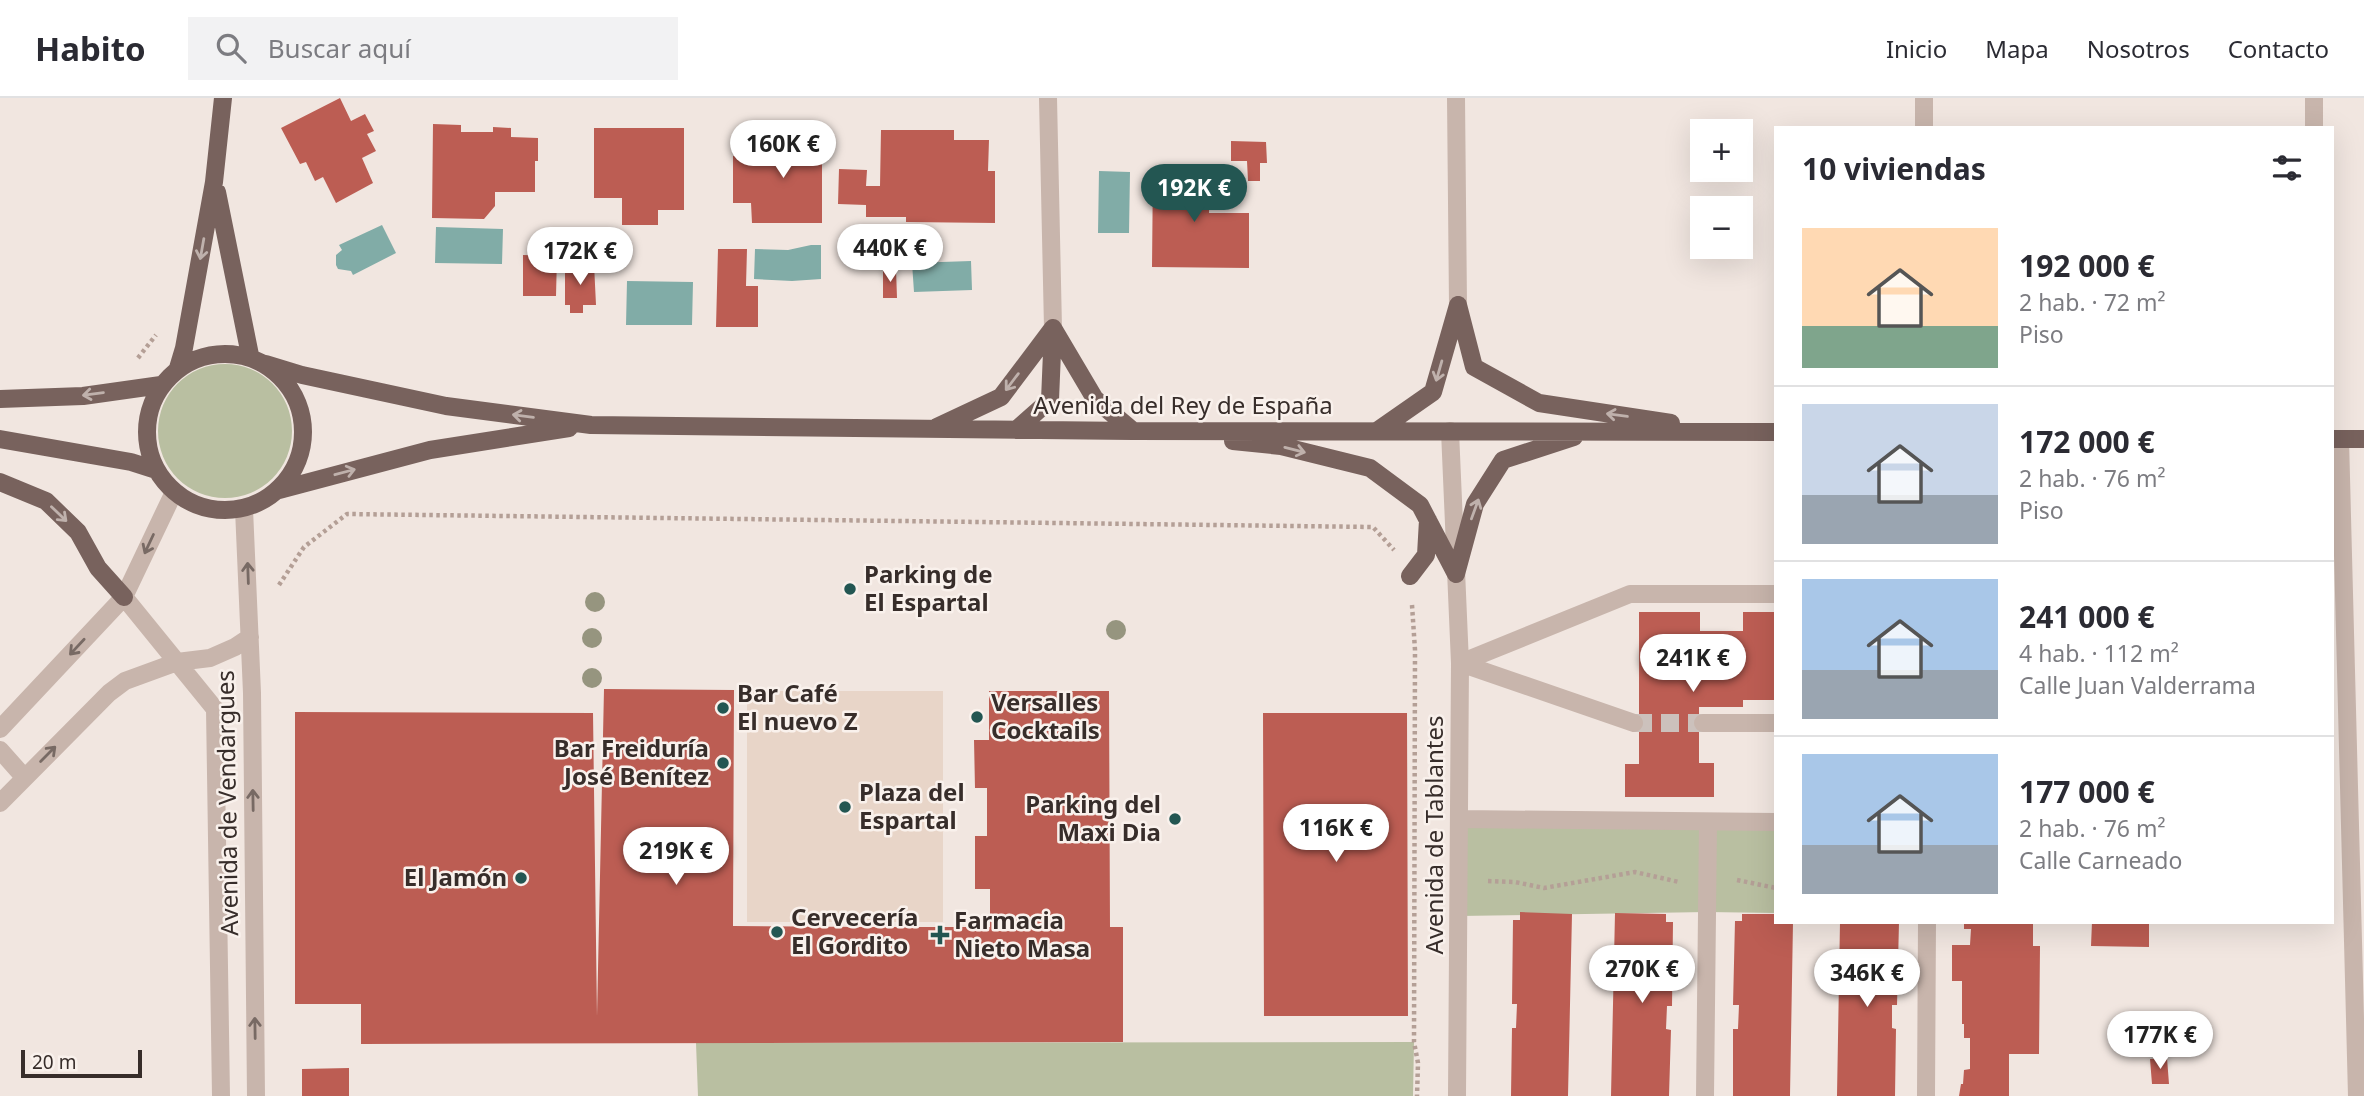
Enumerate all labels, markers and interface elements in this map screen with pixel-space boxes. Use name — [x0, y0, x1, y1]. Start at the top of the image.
search box — [188, 17, 678, 80]
text: Habito — [35, 26, 146, 71]
icon: search — [212, 29, 250, 67]
text: Buscar aquí — [268, 30, 411, 66]
text: Inicio — [1886, 32, 1947, 65]
text: Mapa — [1985, 32, 2049, 65]
text: Nosotros — [2087, 32, 2190, 65]
text: Contacto — [2228, 32, 2329, 65]
map controls — [1690, 119, 1753, 259]
button: + — [1690, 119, 1753, 182]
pin: 160K € — [726, 120, 840, 180]
text: 160K € — [746, 127, 820, 159]
text: 10 viviendas — [1802, 148, 1986, 189]
icon: filters — [2268, 149, 2306, 187]
pin: 192K € — [1137, 164, 1251, 224]
text: 192K € — [1157, 171, 1231, 203]
button: − — [1690, 196, 1753, 259]
pin: 440K € — [833, 225, 947, 284]
pin: 172K € — [523, 228, 637, 287]
text: 440K € — [853, 231, 927, 263]
text: 172K € — [543, 234, 617, 266]
one-way arrow — [195, 237, 208, 260]
text: 192 000 € — [2019, 245, 2155, 286]
icon: home — [1858, 256, 1942, 340]
text: 2 hab. · 72 m² — [2019, 286, 2166, 318]
text: Piso — [2019, 318, 2064, 350]
one-way arrow — [1431, 360, 1444, 382]
one-way arrow — [1005, 373, 1020, 392]
one-way arrow — [82, 388, 105, 401]
street label: Avenida del Rey de España — [1033, 388, 1333, 421]
one-way arrow — [1606, 408, 1629, 421]
one-way arrow — [512, 410, 535, 423]
text: 172 000 € — [2019, 421, 2155, 462]
icon: home — [1858, 432, 1942, 516]
one-way arrow — [1283, 444, 1306, 457]
text: 2 hab. · 76 m² — [2019, 462, 2166, 494]
one-way arrow — [333, 465, 356, 478]
text: Piso — [2019, 494, 2064, 526]
one-way arrow — [1470, 498, 1482, 520]
one-way arrow — [51, 505, 68, 522]
one-way arrow — [141, 533, 155, 554]
place label: Parking de El Espartal — [864, 557, 993, 618]
one-way arrow — [241, 562, 254, 585]
marker: Parking de El Espartal — [842, 581, 858, 597]
text: 241 000 € — [2019, 596, 2155, 637]
icon: home — [1858, 607, 1942, 691]
pin: 241K € — [1636, 634, 1750, 694]
text: 4 hab. · 112 m² — [2019, 637, 2179, 669]
one-way arrow — [69, 638, 85, 656]
text: 241K € — [1656, 641, 1730, 673]
text: Calle Juan Valderrama — [2019, 669, 2256, 701]
street label: Avenida de Vendargues — [208, 670, 245, 936]
place label: Bar Café El nuevo Z — [737, 676, 858, 737]
place label: Versalles Cocktails — [991, 685, 1100, 746]
marker: Bar Café El nuevo Z — [715, 700, 731, 716]
marker: Versalles Cocktails — [969, 709, 985, 725]
street label: Avenida de Tablantes — [1417, 716, 1450, 954]
place label: Bar Freiduría José Benítez — [554, 731, 709, 792]
one-way arrow — [39, 746, 56, 763]
marker: Bar Freiduría José Benítez — [715, 755, 731, 771]
text: 177 000 € — [2019, 771, 2155, 812]
place label: Plaza del Espartal — [859, 775, 965, 836]
icon: home — [1858, 782, 1942, 866]
place label: Parking del Maxi Dia — [1025, 787, 1161, 848]
one-way arrow — [246, 789, 260, 812]
marker: Plaza del Espartal — [837, 799, 853, 815]
pin: 116K € — [1279, 804, 1393, 864]
marker: Parking del Maxi Dia — [1167, 811, 1183, 827]
text: 116K € — [1299, 811, 1373, 843]
text: 2 hab. · 76 m² — [2019, 812, 2166, 844]
pin: 219K € — [619, 828, 733, 887]
text: 219K € — [639, 834, 713, 866]
text: Calle Carneado — [2019, 844, 2182, 876]
place label: El Jamón — [404, 860, 507, 893]
marker: El Jamón — [513, 870, 529, 886]
place label: Cervecería El Gordito — [791, 900, 919, 961]
place label: Farmacia Nieto Masa — [954, 903, 1090, 964]
marker: Cervecería El Gordito — [769, 924, 785, 940]
marker: Farmacia Nieto Masa — [932, 927, 948, 943]
pin: 270K € — [1585, 946, 1699, 1005]
pin: 346K € — [1810, 950, 1924, 1009]
text: 270K € — [1605, 952, 1679, 984]
text: 346K € — [1830, 956, 1904, 988]
pin: 177K € — [2103, 1012, 2217, 1071]
one-way arrow — [248, 1017, 262, 1040]
text: 177K € — [2123, 1018, 2197, 1050]
scale bar — [21, 1047, 142, 1079]
text: 20 m — [32, 1049, 76, 1075]

